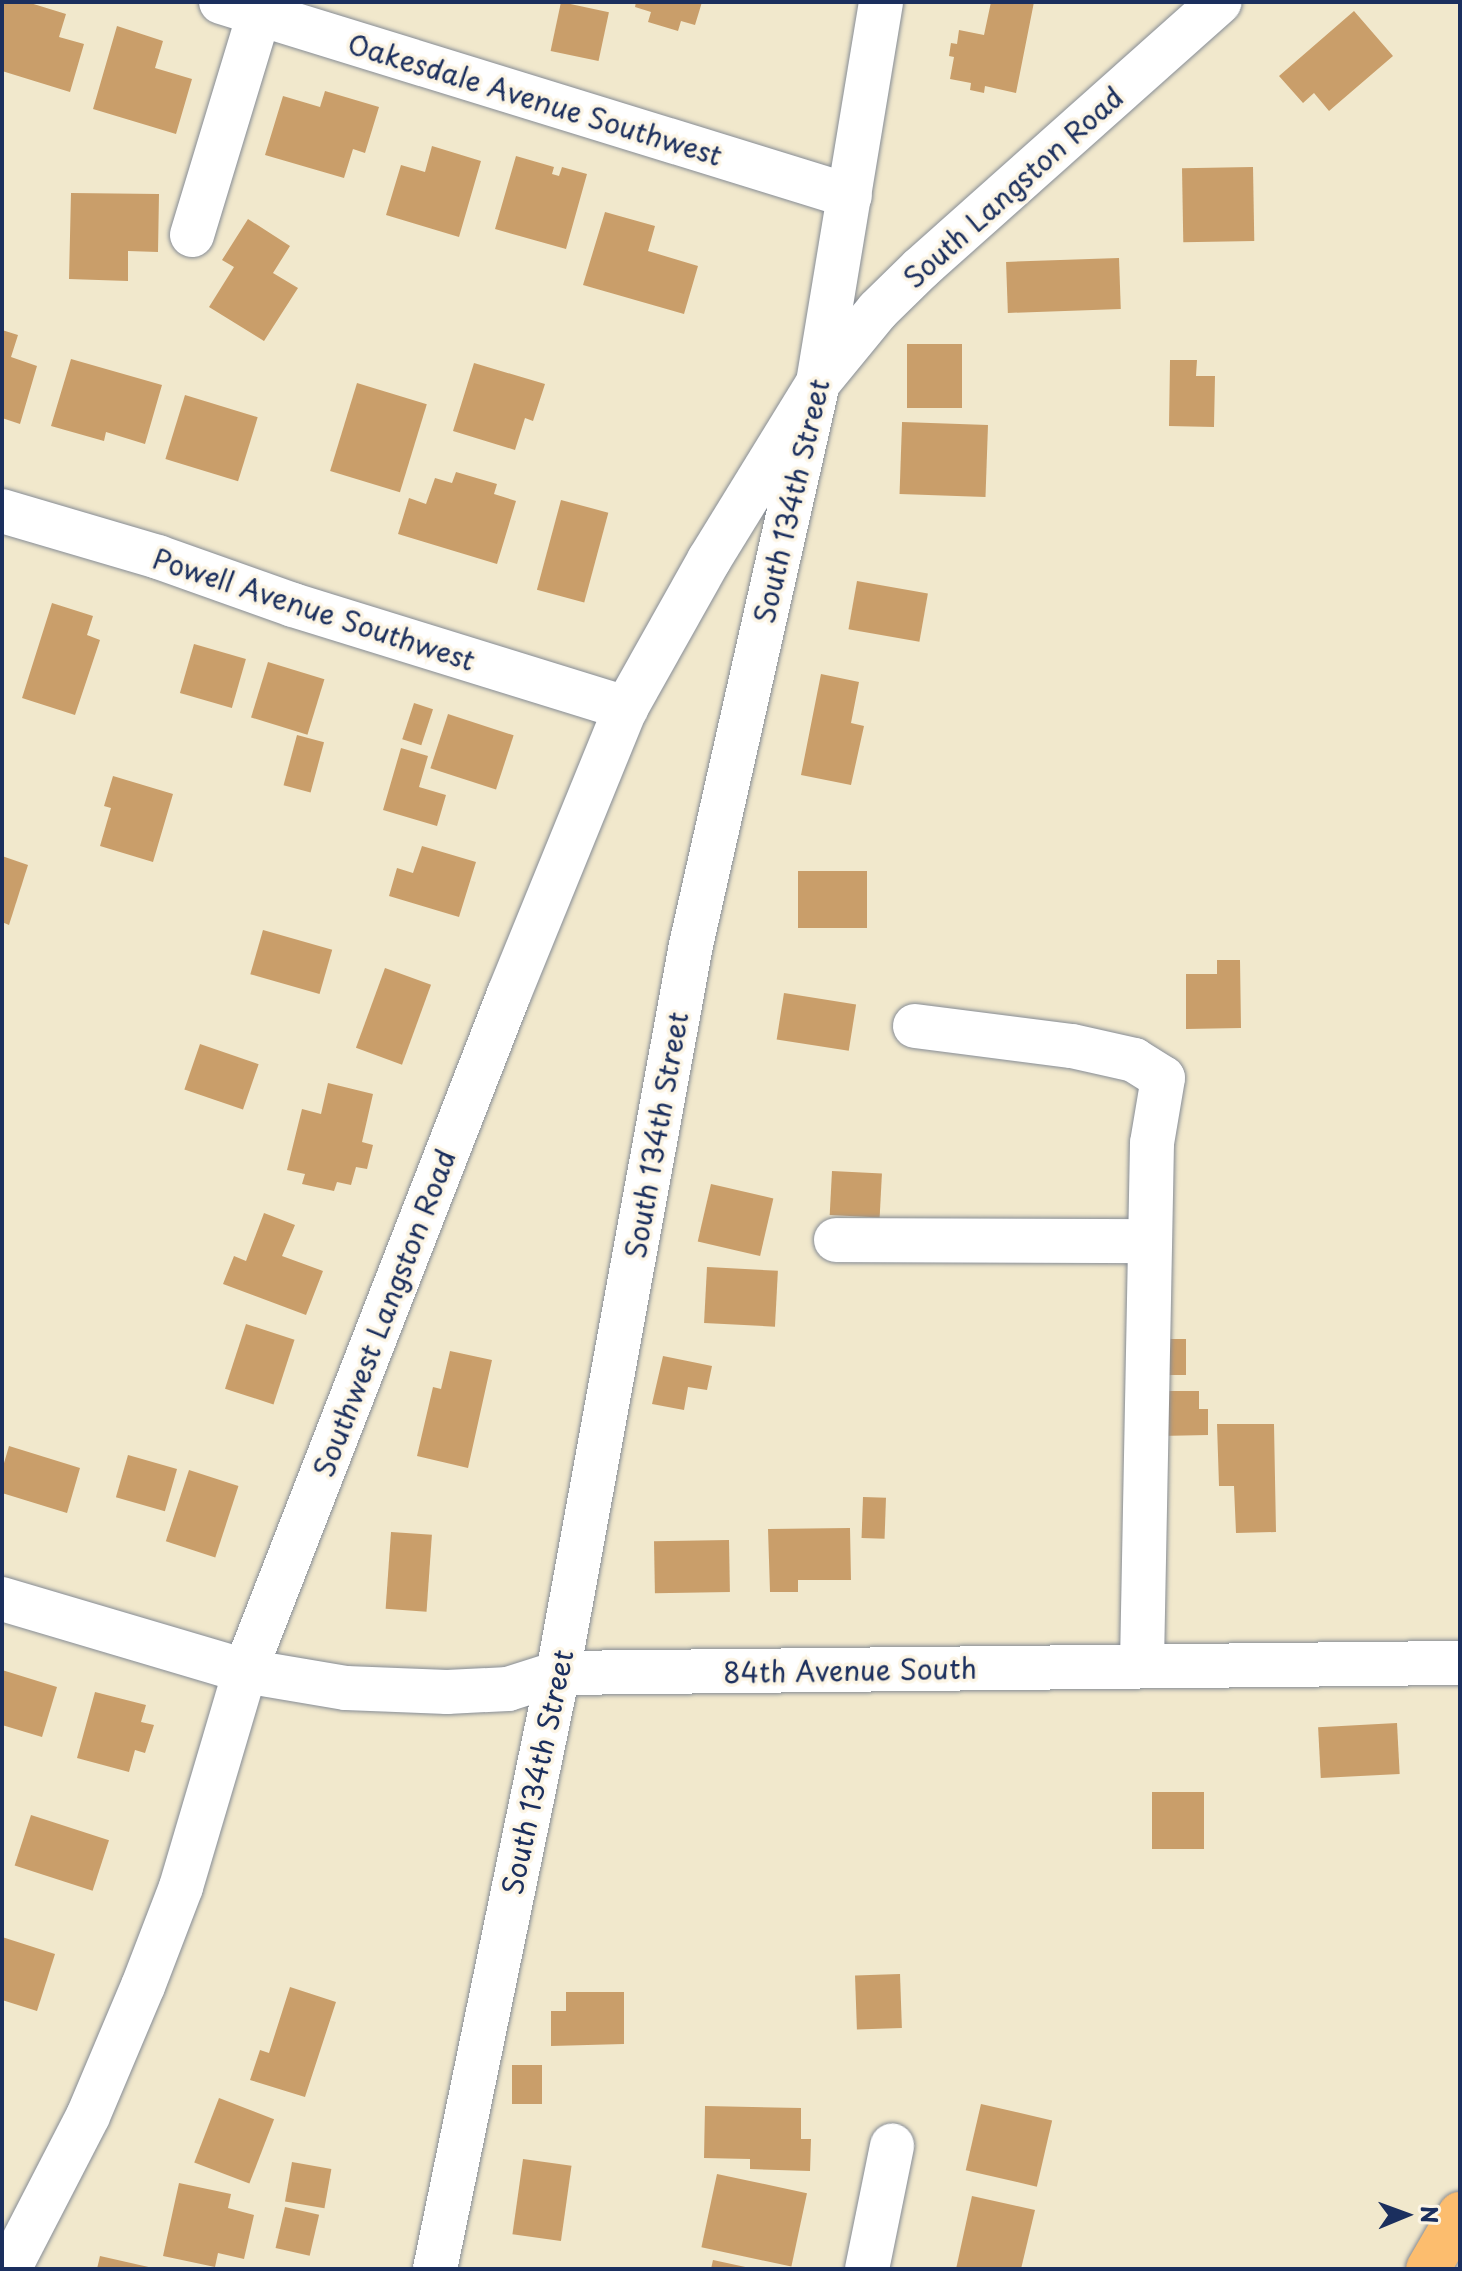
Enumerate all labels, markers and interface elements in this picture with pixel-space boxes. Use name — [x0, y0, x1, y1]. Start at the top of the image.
street label: Oakesdale Avenue Southwest — [343, 26, 727, 172]
street label: South Langston Road — [896, 79, 1130, 295]
street label: South 134th Street — [746, 374, 836, 628]
street label: Powell Avenue Southwest — [148, 541, 480, 677]
street label: South 134th Street — [617, 1007, 695, 1263]
street label: Southwest Langston Road — [306, 1145, 462, 1481]
street label: South 134th Street — [494, 1645, 580, 1899]
street label: 84th Avenue South — [722, 1651, 978, 1689]
north arrow — [1366, 2175, 1446, 2255]
text: N — [1414, 2206, 1447, 2224]

